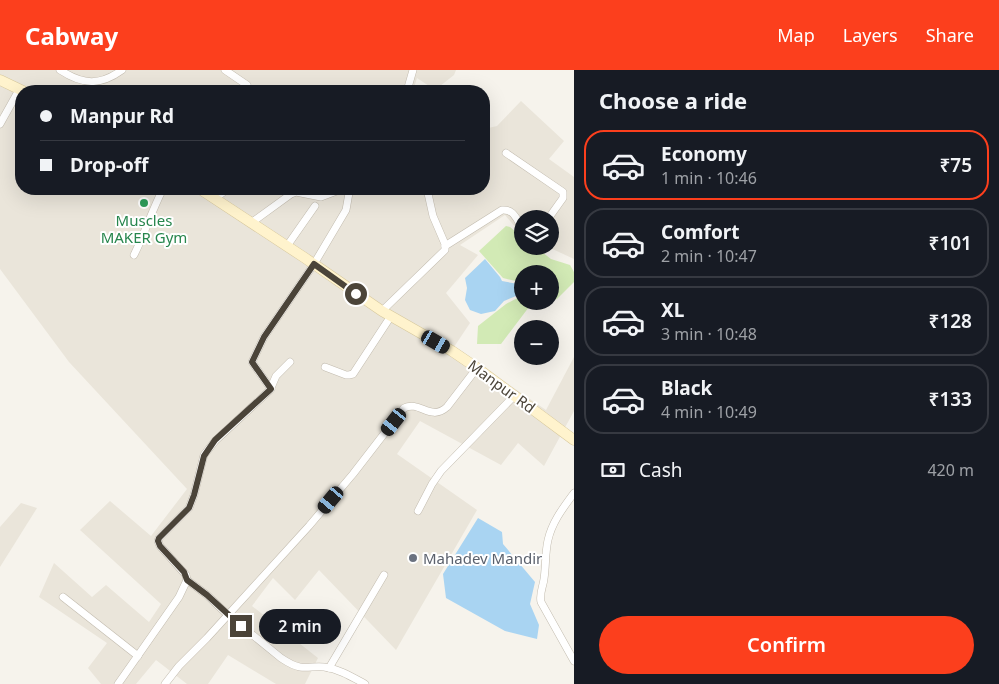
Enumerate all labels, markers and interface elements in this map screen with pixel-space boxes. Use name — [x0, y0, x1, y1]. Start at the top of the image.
text: Cabway — [25, 19, 118, 52]
text: Map — [777, 23, 815, 47]
text: Layers — [843, 23, 898, 47]
text: Share — [926, 23, 974, 47]
text: Choose a ride — [599, 85, 747, 115]
text: Manpur Rd — [70, 103, 174, 129]
text: Economy — [661, 141, 747, 167]
icon: car — [601, 143, 646, 188]
text: Drop-off — [70, 152, 149, 178]
text: ₹75 — [939, 152, 972, 178]
text: 1 min · 10:46 — [661, 167, 757, 189]
marker: Muscles MAKER Gym — [138, 197, 150, 209]
place label: Muscles MAKER Gym — [101, 210, 187, 247]
map controls — [514, 210, 559, 365]
button: layers — [514, 210, 559, 255]
text: Comfort — [661, 219, 740, 245]
icon: car — [601, 221, 646, 266]
text: ₹101 — [929, 230, 972, 256]
text: 2 min · 10:47 — [661, 245, 757, 267]
button: + — [514, 265, 559, 310]
route start — [345, 283, 367, 305]
text: XL — [661, 297, 684, 323]
icon: car — [601, 299, 646, 344]
text: ₹128 — [929, 308, 972, 334]
button: − — [514, 320, 559, 365]
text: 3 min · 10:48 — [661, 323, 757, 345]
car — [419, 328, 452, 356]
street label: Manpur Rd — [464, 355, 540, 417]
text: Black — [661, 375, 712, 401]
icon: car — [601, 377, 646, 422]
text: ₹133 — [929, 386, 972, 412]
text: 4 min · 10:49 — [661, 401, 757, 423]
car — [378, 406, 409, 438]
icon: cash — [599, 456, 627, 484]
text: Cash — [639, 457, 683, 483]
text: 420 m — [927, 459, 974, 481]
car — [315, 484, 346, 516]
place label: Mahadev Mandir — [423, 548, 542, 568]
marker: Mahadev Mandir — [407, 552, 419, 564]
callout: 2 min — [258, 608, 341, 644]
route end — [230, 615, 252, 637]
text: 2 min — [278, 615, 322, 637]
button: Confirm — [599, 616, 974, 674]

